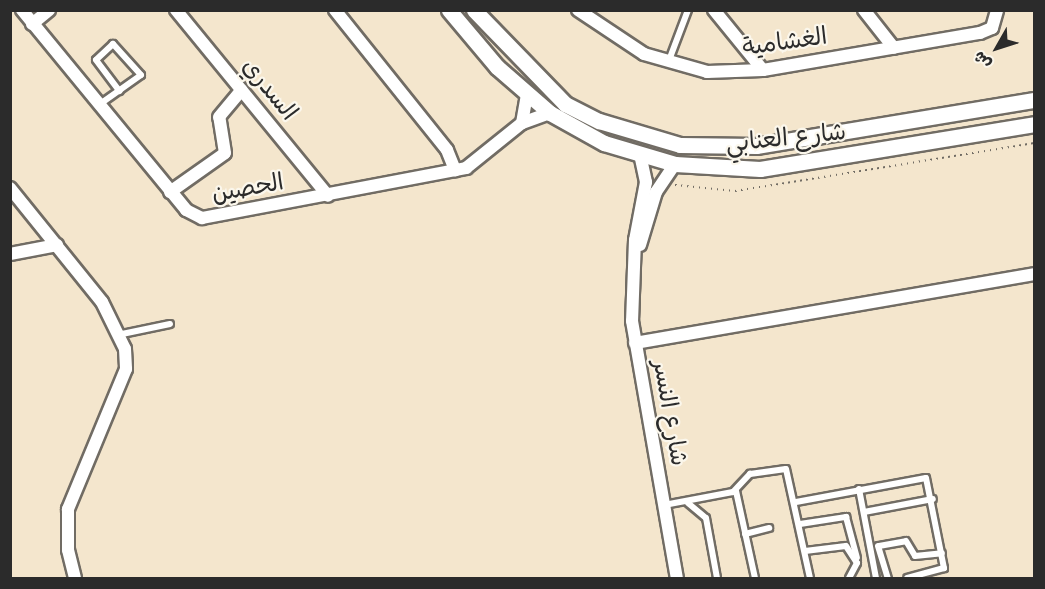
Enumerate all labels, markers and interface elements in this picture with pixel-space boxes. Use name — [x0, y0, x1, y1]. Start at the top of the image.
north arrow — [967, 18, 1027, 78]
street label: الغشامية — [741, 23, 829, 63]
text: ش — [969, 46, 996, 73]
street label: السدري — [235, 53, 303, 127]
street label: شارع العنابي — [724, 118, 848, 160]
street label: الحصين — [210, 169, 286, 209]
street label: شارع النسر — [646, 358, 692, 468]

